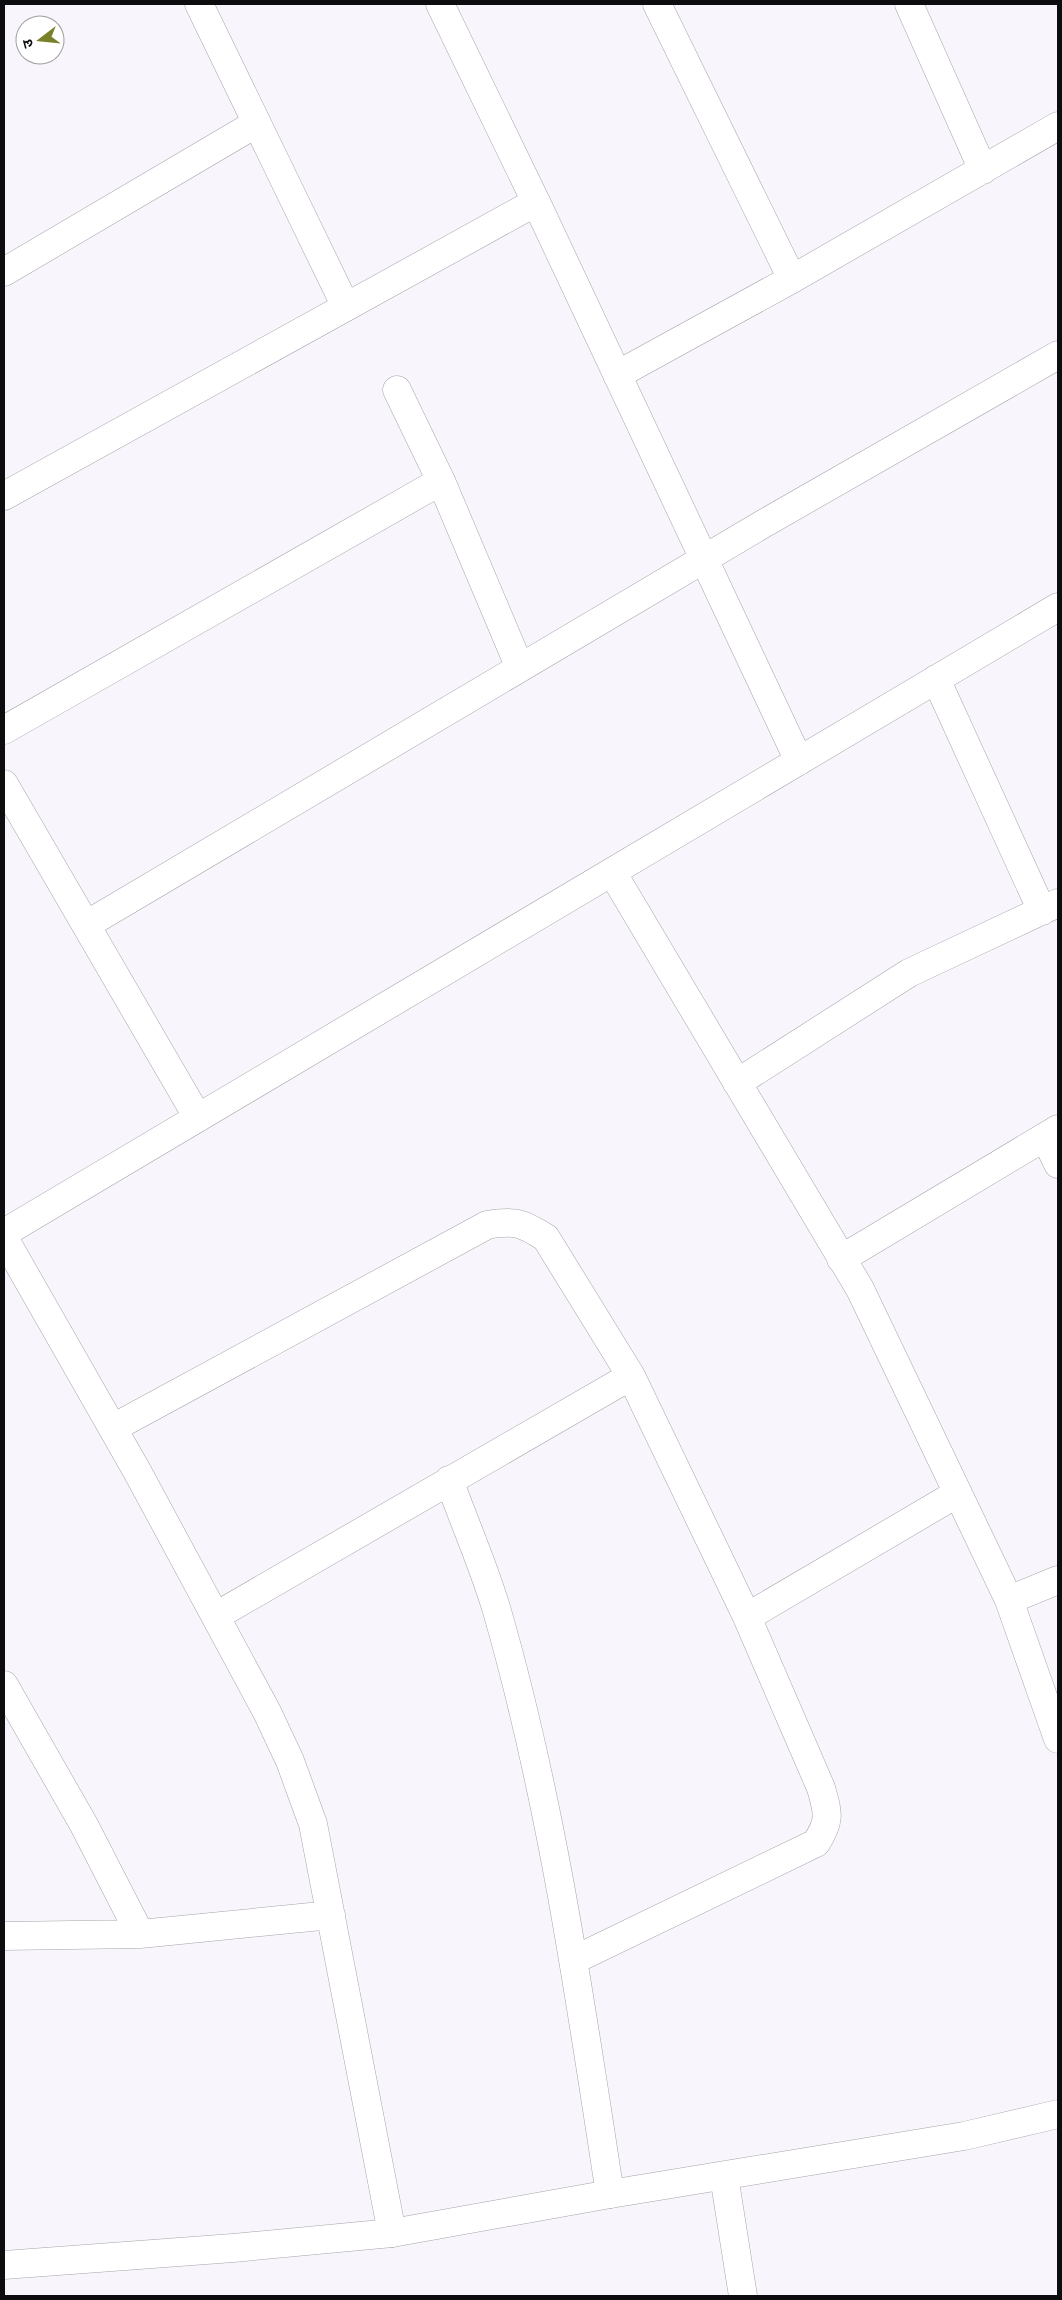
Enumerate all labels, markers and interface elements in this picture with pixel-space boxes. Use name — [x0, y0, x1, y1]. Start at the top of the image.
north arrow — [15, 15, 65, 65]
text: उ — [17, 36, 37, 50]

